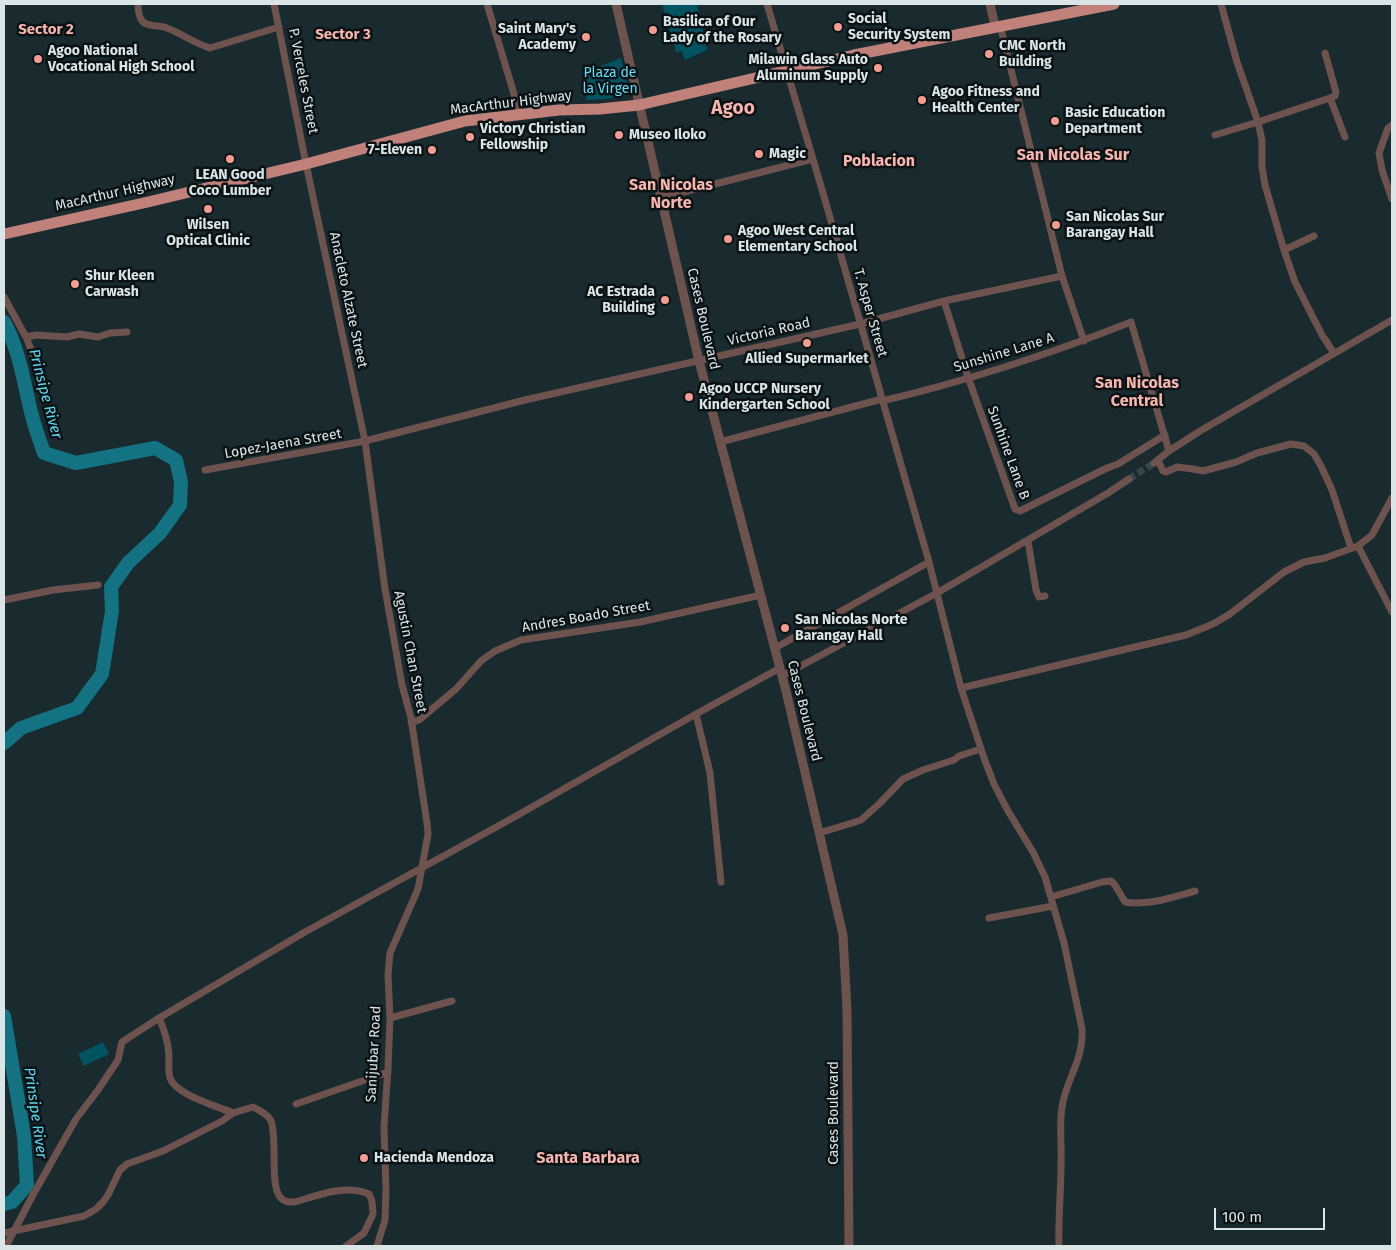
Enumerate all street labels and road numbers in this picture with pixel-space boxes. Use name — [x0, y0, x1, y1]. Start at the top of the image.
street label: P. Verceles Street — [284, 27, 322, 135]
street label: MacArthur Highway — [449, 87, 573, 119]
street label: MacArthur Highway — [54, 171, 176, 215]
street label: Anacleto Alzate Street — [325, 230, 371, 370]
street label: Cases Boulevard — [683, 267, 723, 371]
street label: T. Asper Street — [849, 267, 891, 359]
street label: Victoria Road — [726, 314, 812, 350]
street label: Sunshine Lane A — [952, 330, 1056, 376]
street label: Sunhine Lane B — [983, 404, 1033, 502]
street label: Lopez-Jaena Street — [223, 425, 343, 463]
street label: Agustin Chan Street — [390, 589, 430, 715]
street label: Andres Boado Street — [521, 597, 651, 637]
street label: Cases Boulevard — [783, 659, 825, 763]
street label: Sanijubar Road — [363, 1005, 385, 1103]
street label: Cases Boulevard — [826, 1061, 842, 1165]

